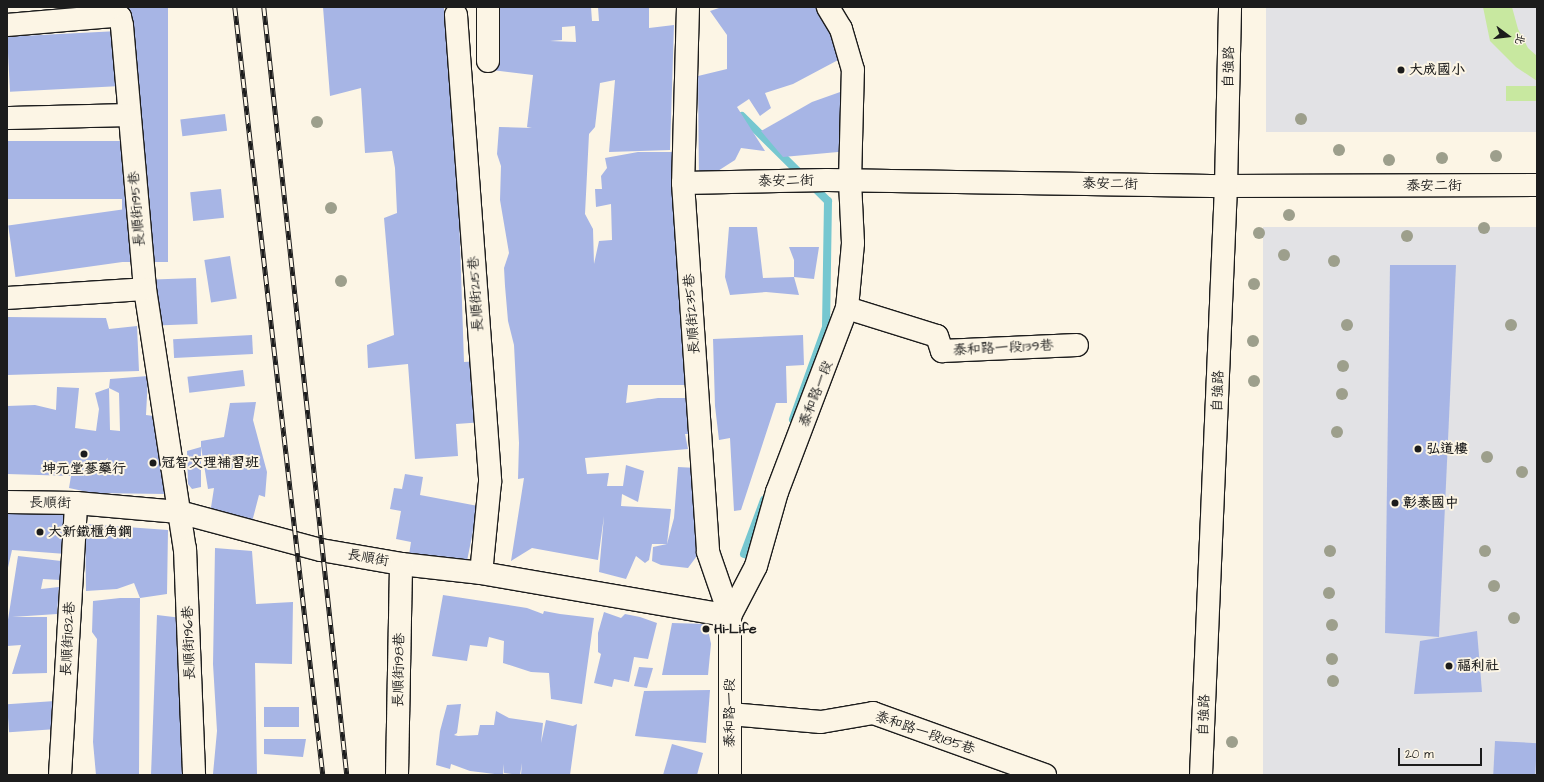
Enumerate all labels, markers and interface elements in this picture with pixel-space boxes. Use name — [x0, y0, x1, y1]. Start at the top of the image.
north arrow — [1488, 16, 1528, 56]
text: 北 — [1511, 32, 1529, 46]
street label: 自強路 — [1220, 46, 1238, 88]
place label: 大成國小 — [1409, 62, 1465, 78]
marker: 大成國小 — [1396, 65, 1406, 75]
street label: 長順街195巷 — [125, 171, 149, 247]
street label: 泰安二街 — [758, 172, 814, 190]
street label: 泰安二街 — [1082, 175, 1138, 193]
street label: 泰安二街 — [1406, 178, 1462, 194]
street label: 長順街215巷 — [465, 256, 487, 332]
street label: 長順街235巷 — [681, 273, 703, 355]
street label: 泰和路一段139巷 — [952, 337, 1054, 359]
street label: 泰和路一段 — [796, 358, 836, 430]
street label: 自強路 — [1209, 370, 1227, 412]
place label: 弘道樓 — [1426, 441, 1468, 457]
marker: 弘道樓 — [1413, 444, 1423, 454]
marker: 坤元堂蔘藥行 — [79, 449, 89, 459]
place label: 冠智文理補習班 — [161, 455, 259, 471]
marker: 冠智文理補習班 — [148, 458, 158, 468]
place label: 坤元堂蔘藥行 — [42, 461, 126, 477]
street label: 長順街 — [29, 494, 71, 512]
place label: 彰泰國中 — [1403, 495, 1459, 511]
marker: 彰泰國中 — [1390, 498, 1400, 508]
place label: 大新鐵櫃角鋼 — [48, 524, 132, 540]
marker: 大新鐵櫃角鋼 — [35, 527, 45, 537]
street label: 長順街 — [346, 546, 390, 570]
street label: 長順街182巷 — [58, 601, 78, 677]
street label: 長順街196巷 — [179, 605, 199, 681]
place label: Hi-Life — [714, 621, 757, 637]
marker: Hi-Life — [701, 624, 711, 634]
street label: 長順街198巷 — [390, 632, 408, 708]
place label: 福利社 — [1457, 658, 1499, 674]
marker: 福利社 — [1444, 661, 1454, 671]
street label: 泰和路一段 — [722, 678, 738, 748]
street label: 自強路 — [1195, 694, 1213, 736]
street label: 泰和路一段185巷 — [873, 708, 977, 758]
scale bar — [1400, 740, 1484, 766]
text: 20 m — [1405, 746, 1434, 763]

